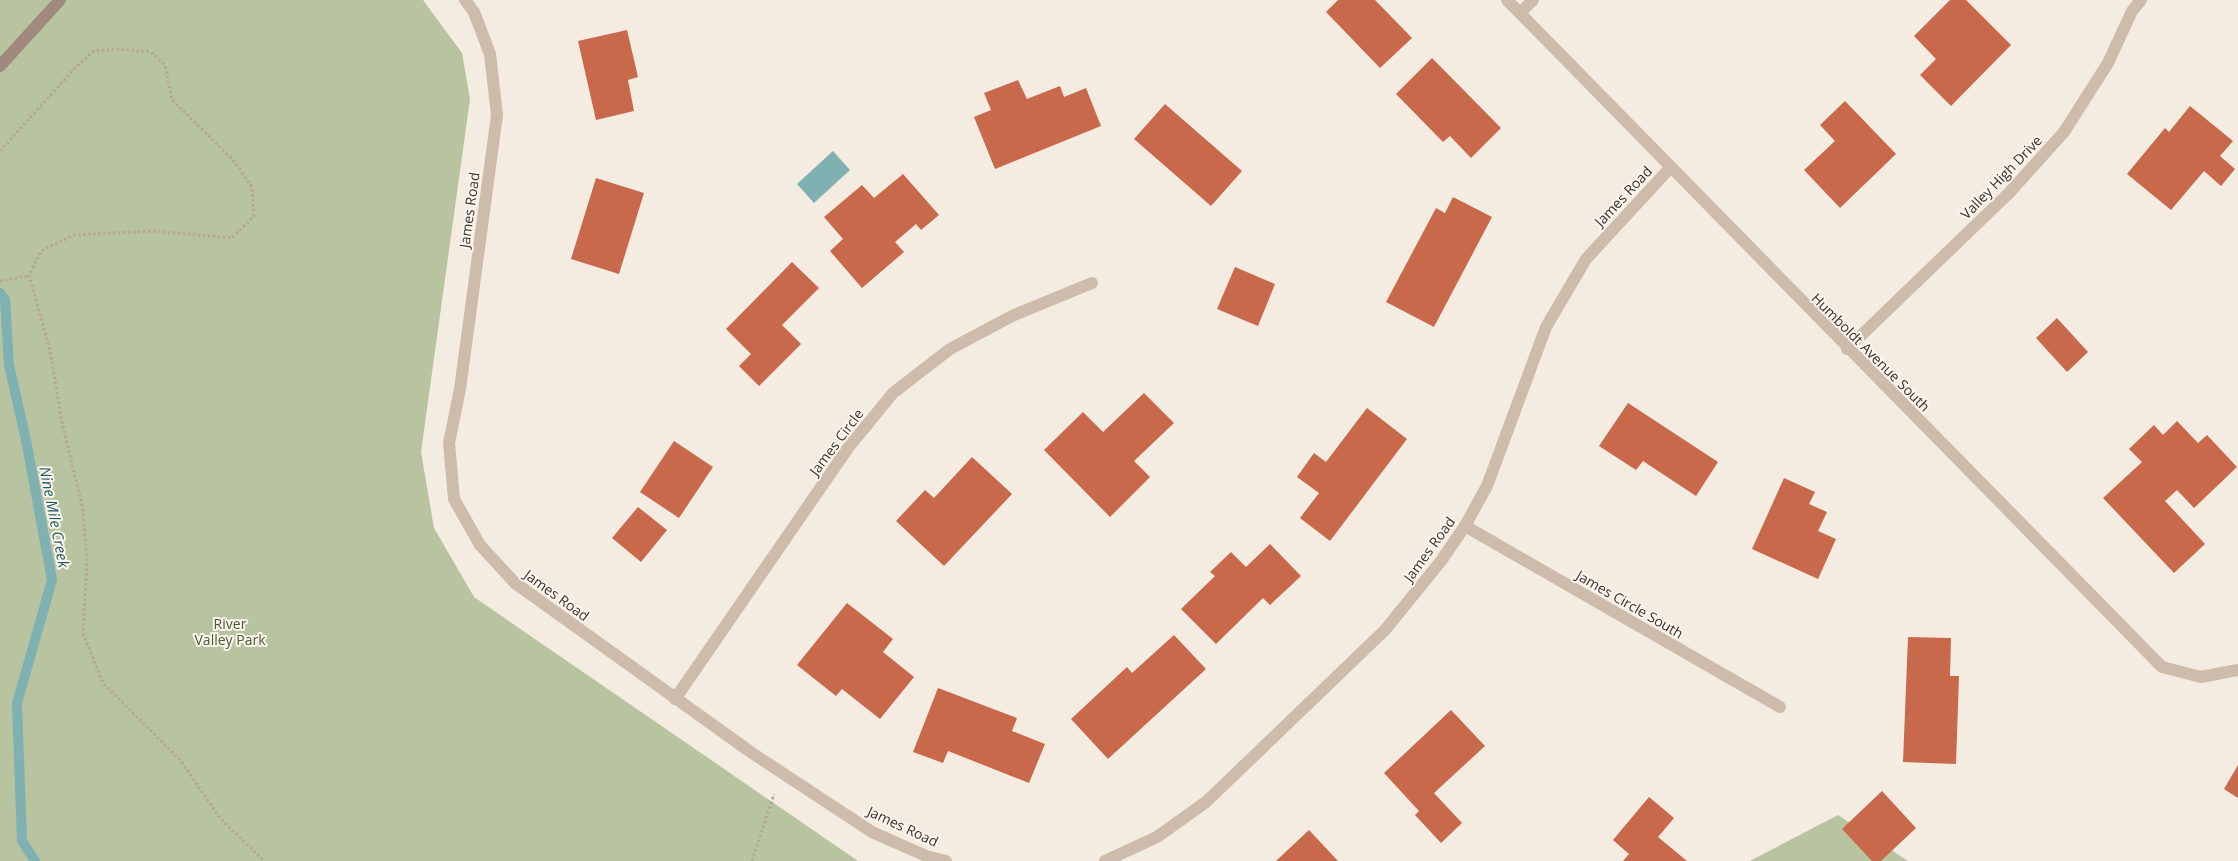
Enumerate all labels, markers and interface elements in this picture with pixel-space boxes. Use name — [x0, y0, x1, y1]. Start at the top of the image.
street label: Valley High Drive — [1956, 131, 2046, 223]
street label: James Road — [1589, 162, 1656, 232]
street label: James Road — [454, 171, 484, 251]
street label: Humboldt Avenue South — [1808, 289, 1934, 415]
street label: James Circle — [803, 405, 867, 481]
water label: Nine Mile Creek — [35, 465, 75, 570]
street label: James Road — [1398, 513, 1459, 587]
street label: James Road — [519, 564, 593, 625]
street label: James Circle South — [1571, 565, 1687, 642]
park label: River Valley Park — [195, 614, 266, 649]
street label: James Road — [863, 800, 941, 851]

